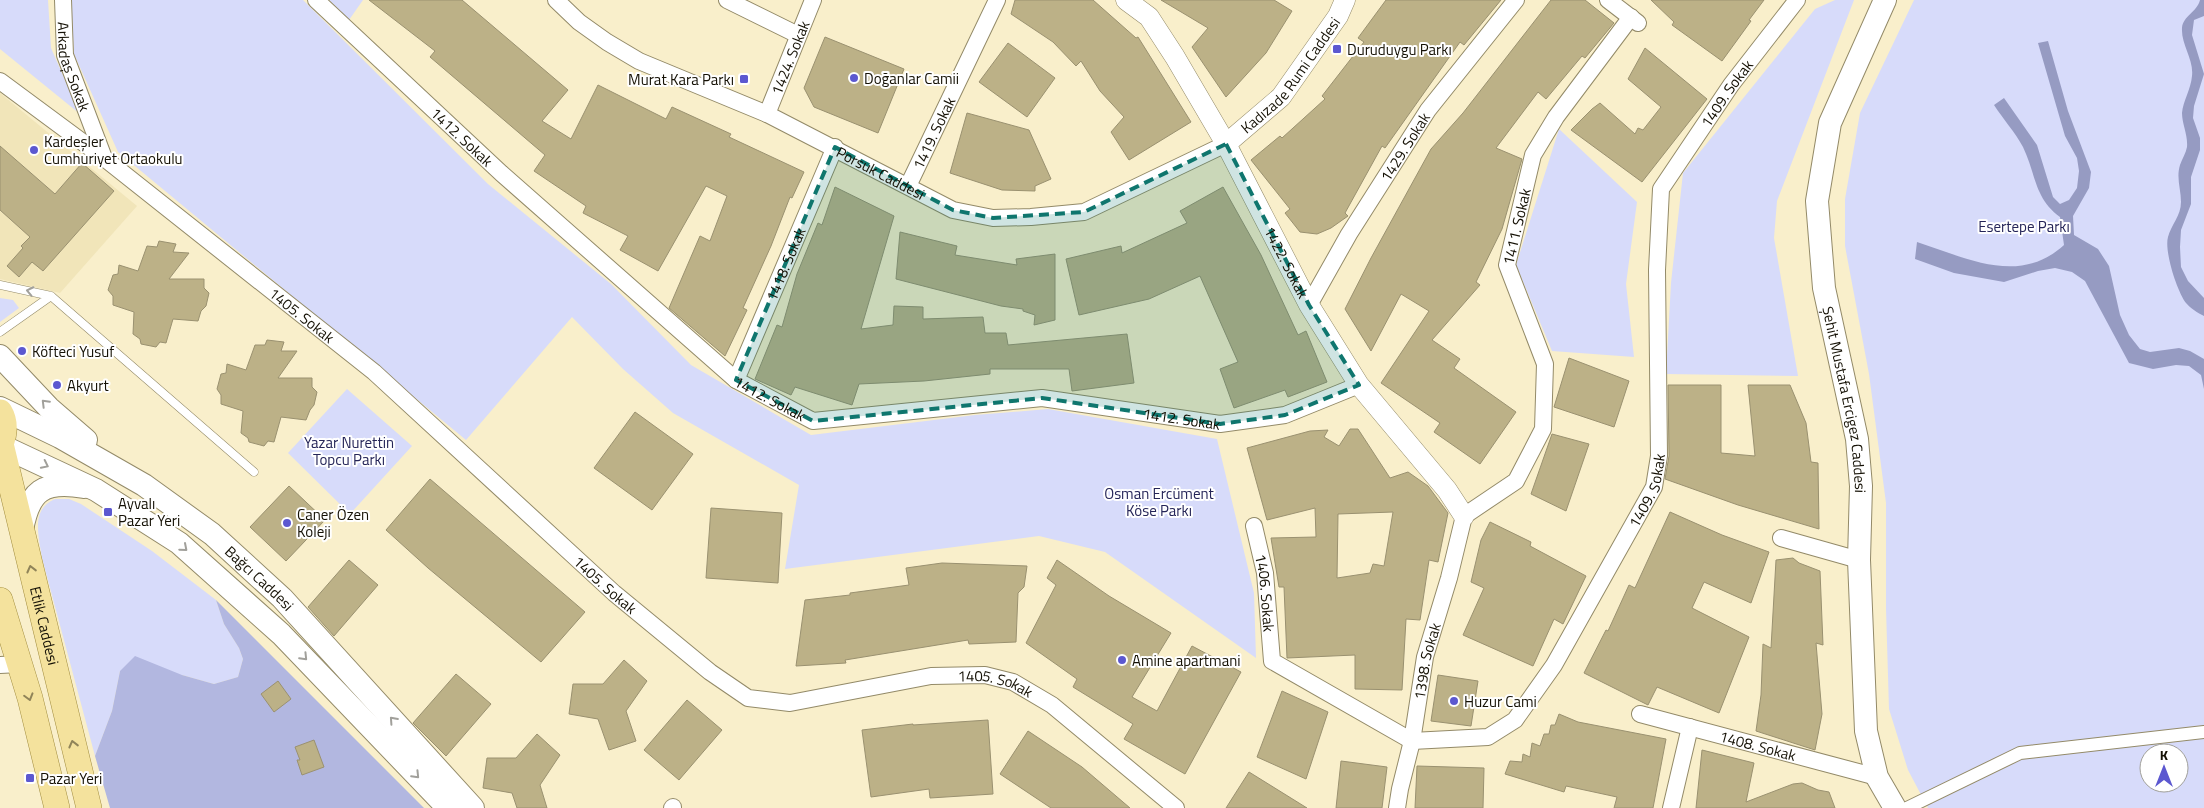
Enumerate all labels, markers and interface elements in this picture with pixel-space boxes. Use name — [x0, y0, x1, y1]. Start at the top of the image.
street label: Kadızade Rumi Caddesi — [1235, 12, 1346, 139]
street label: 1424. Sokak — [765, 17, 815, 98]
street label: Arkadaş Sokak — [52, 21, 97, 114]
place label: Duruduygu Parkı — [1347, 38, 1452, 61]
marker: Duruduygu Parkı — [1331, 43, 1343, 55]
street label: 1409. Sokak — [1694, 54, 1758, 132]
place label: Doğanlar Camii — [864, 67, 959, 90]
place label: Murat Kara Parkı — [628, 68, 734, 91]
marker: Doğanlar Camii — [848, 72, 860, 84]
marker: Murat Kara Parkı — [738, 73, 750, 85]
street label: 1419. Sokak — [906, 93, 961, 173]
street label: 1412. Sokak — [426, 102, 498, 172]
street label: 1429. Sokak — [1374, 108, 1435, 186]
place label: Kardeşler Cumhuriyet Ortaokulu — [44, 130, 183, 170]
street label: Porsuk Caddesi — [832, 140, 929, 205]
marker: Kardeşler Cumhuriyet Ortaokulu — [28, 144, 40, 156]
street label: 1411. Sokak — [1496, 186, 1536, 267]
park label: Esertepe Parkı — [1978, 215, 2070, 238]
street label: 1422. Sokak — [1259, 222, 1315, 302]
street label: 1418. Sokak — [759, 224, 811, 304]
street label: 1405. Sokak — [264, 282, 340, 348]
one-way arrow — [26, 287, 35, 297]
street label: Şehit Mustafa Ercigez Caddesi — [1817, 304, 1873, 493]
place label: Köfteci Yusuf — [32, 340, 114, 363]
marker: Köfteci Yusuf — [16, 345, 28, 357]
street label: 1412. Sokak — [730, 370, 810, 427]
place label: Akyurt — [67, 374, 110, 397]
marker: Akyurt — [51, 379, 63, 391]
one-way arrow — [42, 400, 51, 409]
street label: 1412. Sokak — [1141, 401, 1222, 435]
park label: Yazar Nurettin Topcu Parkı — [304, 431, 394, 471]
street label: 1409. Sokak — [1622, 452, 1671, 531]
one-way arrow — [40, 459, 49, 469]
park label: Osman Ercüment Köse Parkı — [1104, 482, 1214, 522]
place label: Ayvalı Pazar Yeri — [118, 492, 180, 532]
place label: Caner Özen Koleji — [297, 503, 369, 543]
marker: Ayvalı Pazar Yeri — [102, 506, 114, 518]
marker: Caner Özen Koleji — [281, 517, 293, 529]
street label: Bağcı Caddesi — [220, 540, 300, 616]
one-way arrow — [178, 542, 187, 551]
street label: 1405. Sokak — [569, 550, 642, 619]
street label: 1406. Sokak — [1249, 552, 1281, 633]
one-way arrow — [26, 564, 37, 573]
street label: Etlik Caddesi — [24, 584, 66, 667]
street label: 1398. Sokak — [1407, 620, 1446, 701]
place label: Amine apartmani — [1132, 649, 1240, 672]
one-way arrow — [298, 652, 307, 661]
marker: Amine apartmani — [1116, 654, 1128, 666]
street label: 1405. Sokak — [957, 663, 1038, 703]
place label: Huzur Cami — [1464, 690, 1537, 713]
one-way arrow — [24, 693, 34, 701]
marker: Huzur Cami — [1448, 695, 1460, 707]
one-way arrow — [390, 717, 399, 726]
street label: 1408. Sokak — [1717, 724, 1799, 766]
one-way arrow — [68, 739, 79, 748]
north arrow — [2139, 743, 2189, 793]
text: K — [2160, 744, 2169, 765]
place label: Pazar Yeri — [40, 767, 102, 790]
one-way arrow — [410, 769, 419, 778]
marker: Pazar Yeri — [24, 772, 36, 784]

